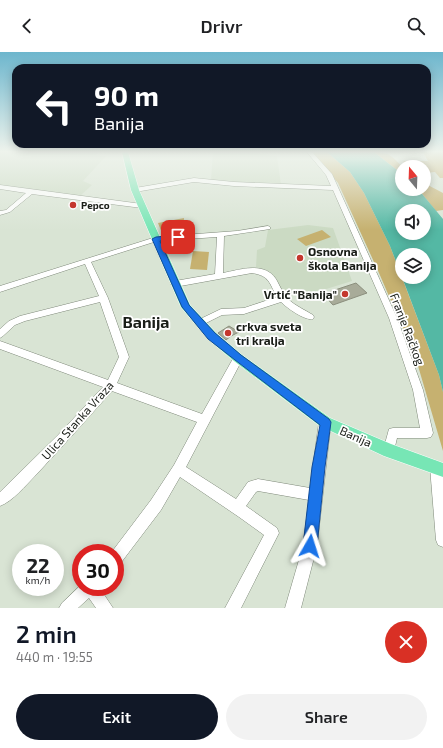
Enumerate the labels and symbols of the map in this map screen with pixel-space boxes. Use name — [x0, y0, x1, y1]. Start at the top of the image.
north arrow — [395, 160, 431, 196]
place label: Pepco — [81, 199, 110, 211]
marker: Pepco — [68, 200, 78, 210]
pin — [161, 220, 195, 254]
place label: Osnovna škola Banija — [308, 244, 377, 273]
marker: Osnovna škola Banija — [295, 253, 305, 263]
place label: Vrtić "Banija" — [264, 287, 337, 302]
marker: Vrtić "Banija" — [340, 289, 350, 299]
street label: Franje Račkog — [387, 291, 428, 368]
district label: Banija — [123, 312, 169, 331]
place label: crkva sveta tri kralja — [236, 319, 302, 348]
marker: crkva sveta tri kralja — [223, 328, 233, 338]
street label: Ulica Stanka Vraza — [38, 378, 116, 462]
street label: Banija — [337, 423, 374, 450]
position arrow — [289, 525, 331, 567]
speed limit sign: 30 — [72, 544, 124, 596]

